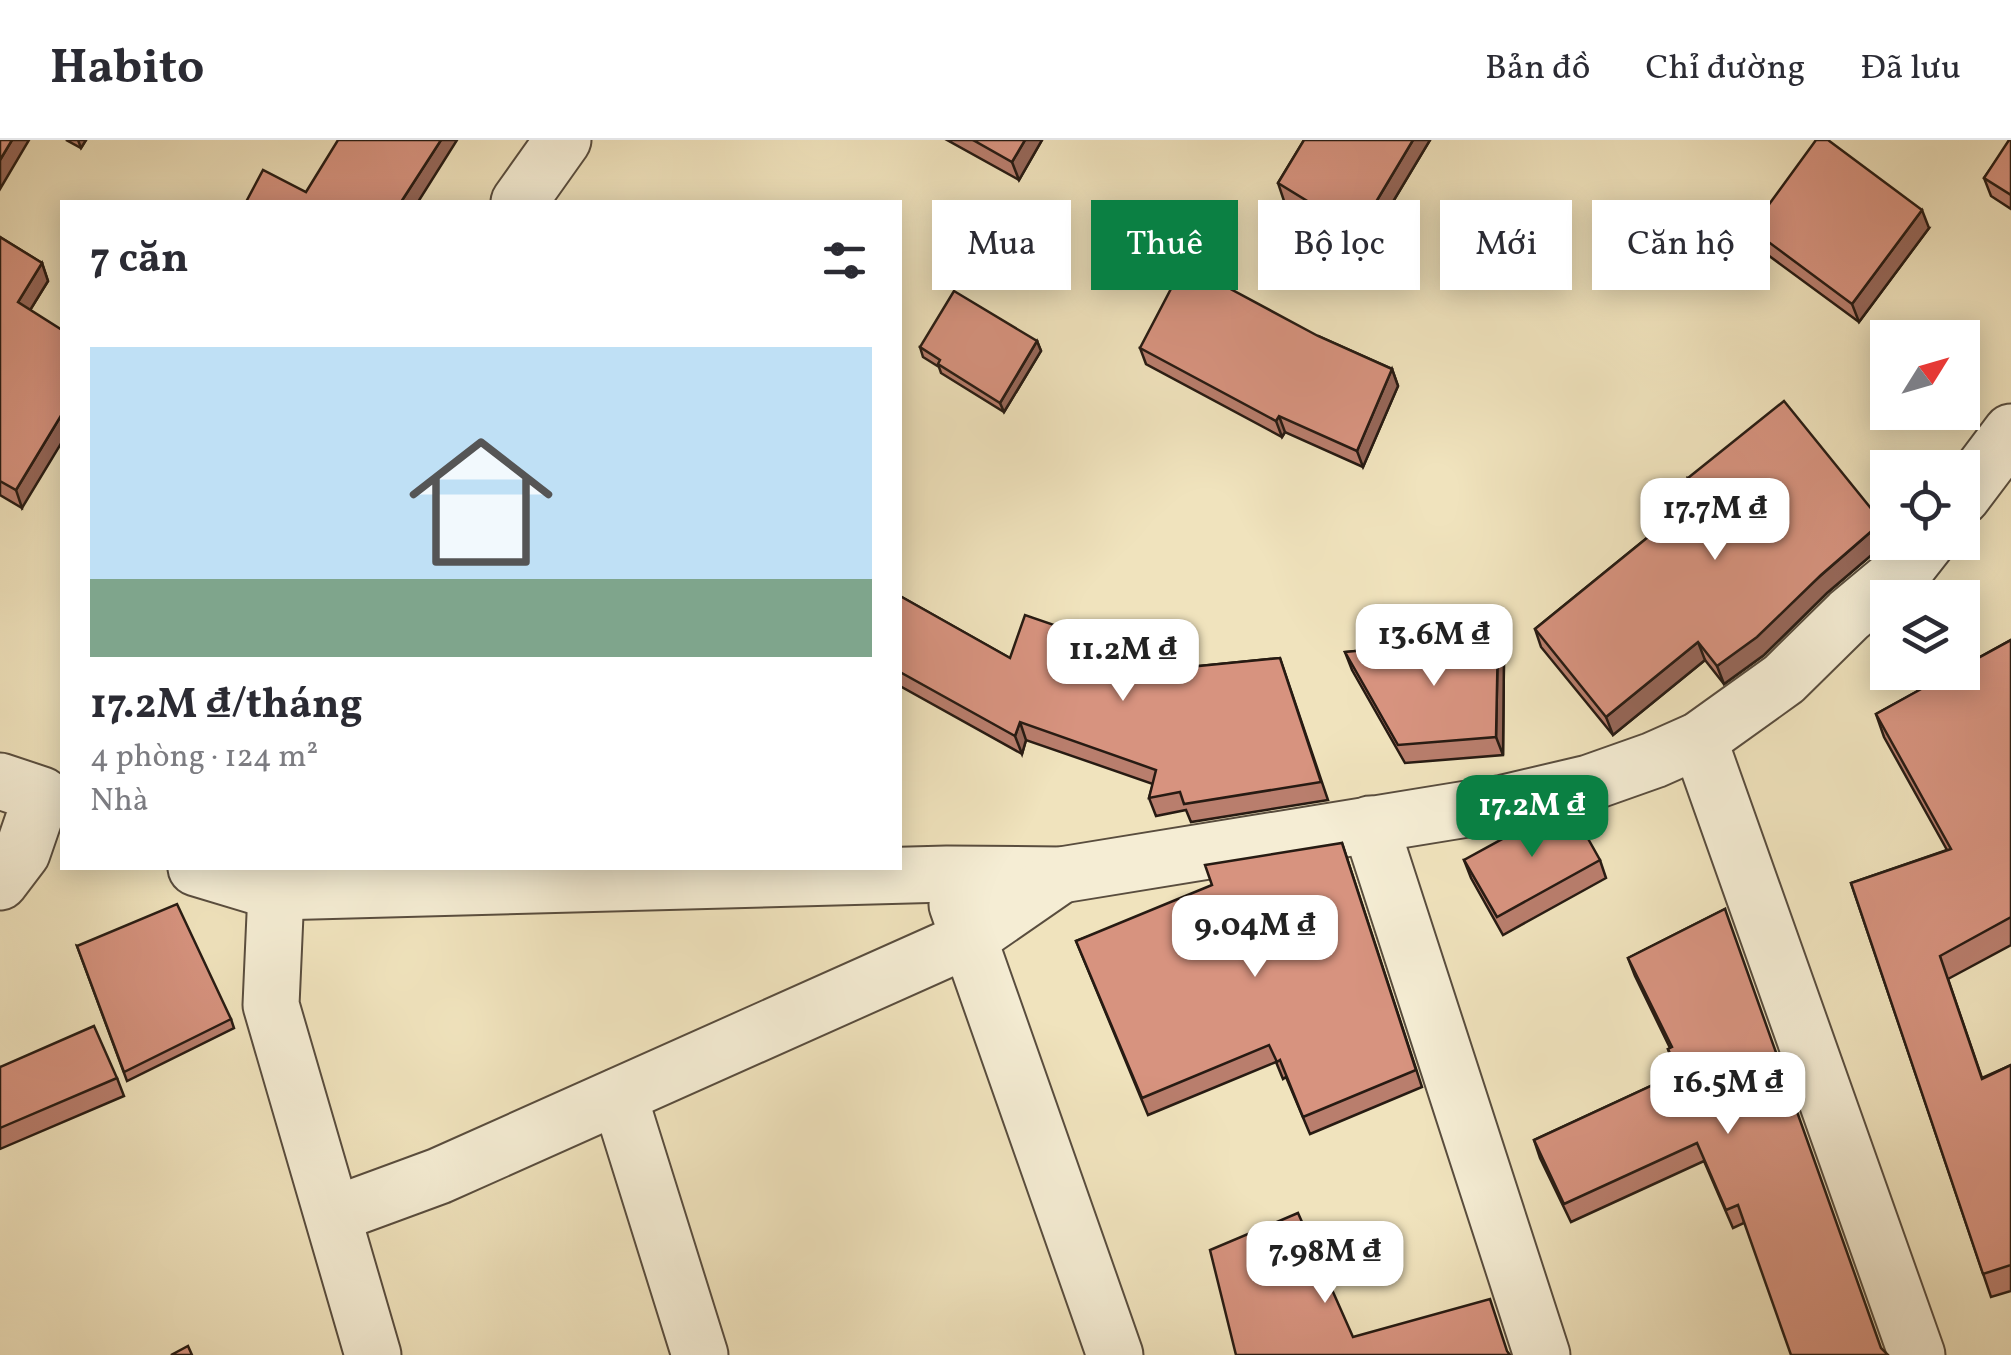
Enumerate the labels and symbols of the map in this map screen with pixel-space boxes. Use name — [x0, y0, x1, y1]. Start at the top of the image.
north arrow — [1870, 320, 1980, 430]
pin: 17.7M ₫ — [1623, 478, 1807, 563]
pin: 13.6M ₫ — [1342, 604, 1526, 689]
pin: 11.2M ₫ — [1031, 619, 1215, 704]
pin: 17.2M ₫ — [1440, 775, 1624, 860]
pin: 9.04M ₫ — [1163, 895, 1347, 980]
pin: 16.5M ₫ — [1636, 1052, 1820, 1137]
pin: 7.98M ₫ — [1233, 1221, 1417, 1306]

